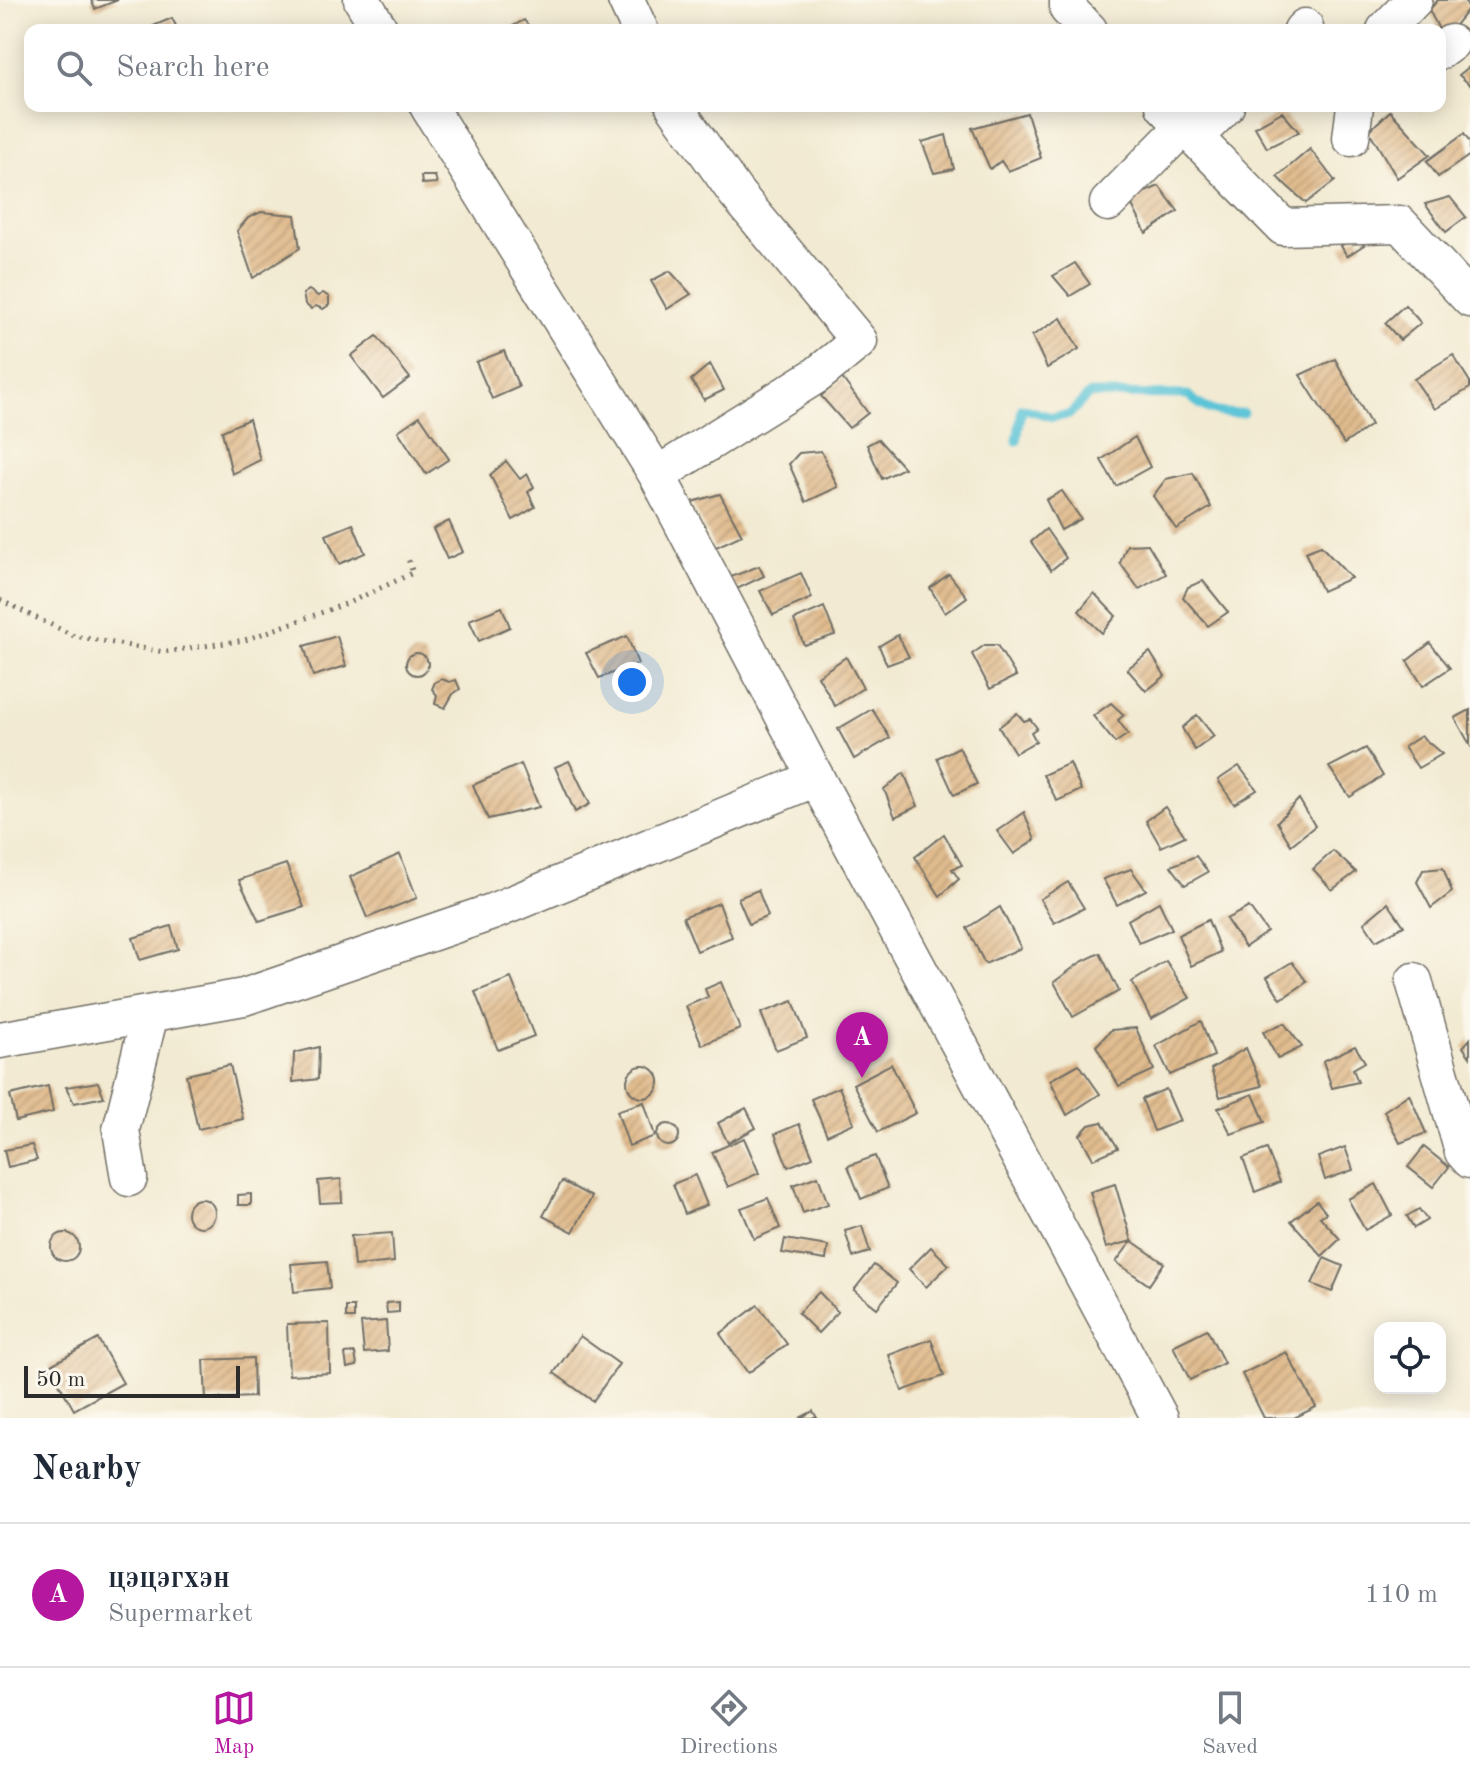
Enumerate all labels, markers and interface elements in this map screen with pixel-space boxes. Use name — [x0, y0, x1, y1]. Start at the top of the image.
search box — [24, 24, 1446, 112]
icon: search — [52, 46, 96, 90]
text: Search here — [116, 53, 270, 83]
your location — [612, 662, 652, 702]
pin: A — [836, 1012, 888, 1078]
map controls — [1374, 1322, 1446, 1394]
button: locate — [1374, 1322, 1446, 1394]
scale bar — [24, 1362, 240, 1398]
text: 50 m — [36, 1369, 85, 1391]
text: Nearby — [32, 1453, 142, 1487]
text: цэцэгхэн — [108, 1564, 230, 1594]
text: A — [48, 1582, 68, 1608]
text: 110 m — [1365, 1582, 1438, 1608]
text: Supermarket — [108, 1601, 253, 1627]
tab: Map — [212, 1686, 256, 1761]
tab: Directions — [680, 1686, 778, 1761]
tab: Saved — [1202, 1686, 1258, 1761]

